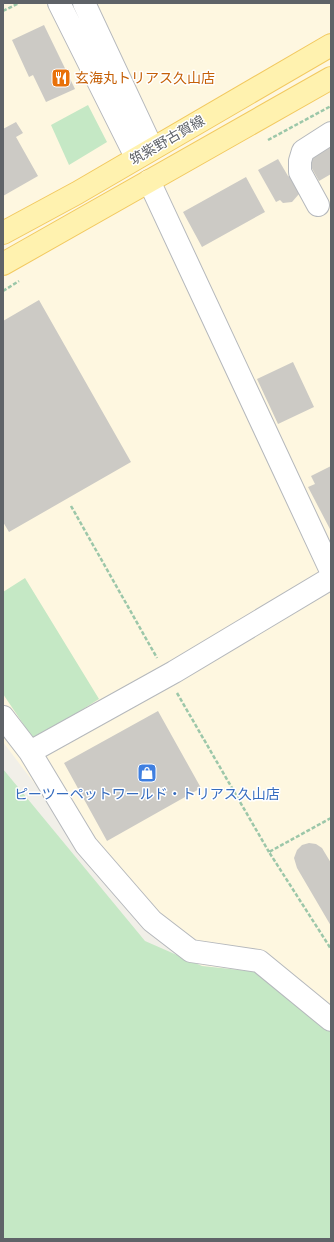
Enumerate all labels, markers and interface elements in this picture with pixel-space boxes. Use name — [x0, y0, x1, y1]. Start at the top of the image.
restaurant icon: 玄海丸トリアス久山店 — [50, 67, 72, 89]
place label: 玄海丸トリアス久山店 — [75, 69, 215, 87]
street label: 筑紫野古賀線 — [126, 111, 208, 169]
shop icon: ピーツーペットワールド・トリアス久山店 — [136, 762, 158, 784]
place label: ピーツーペットワールド・トリアス久山店 — [14, 785, 280, 803]

